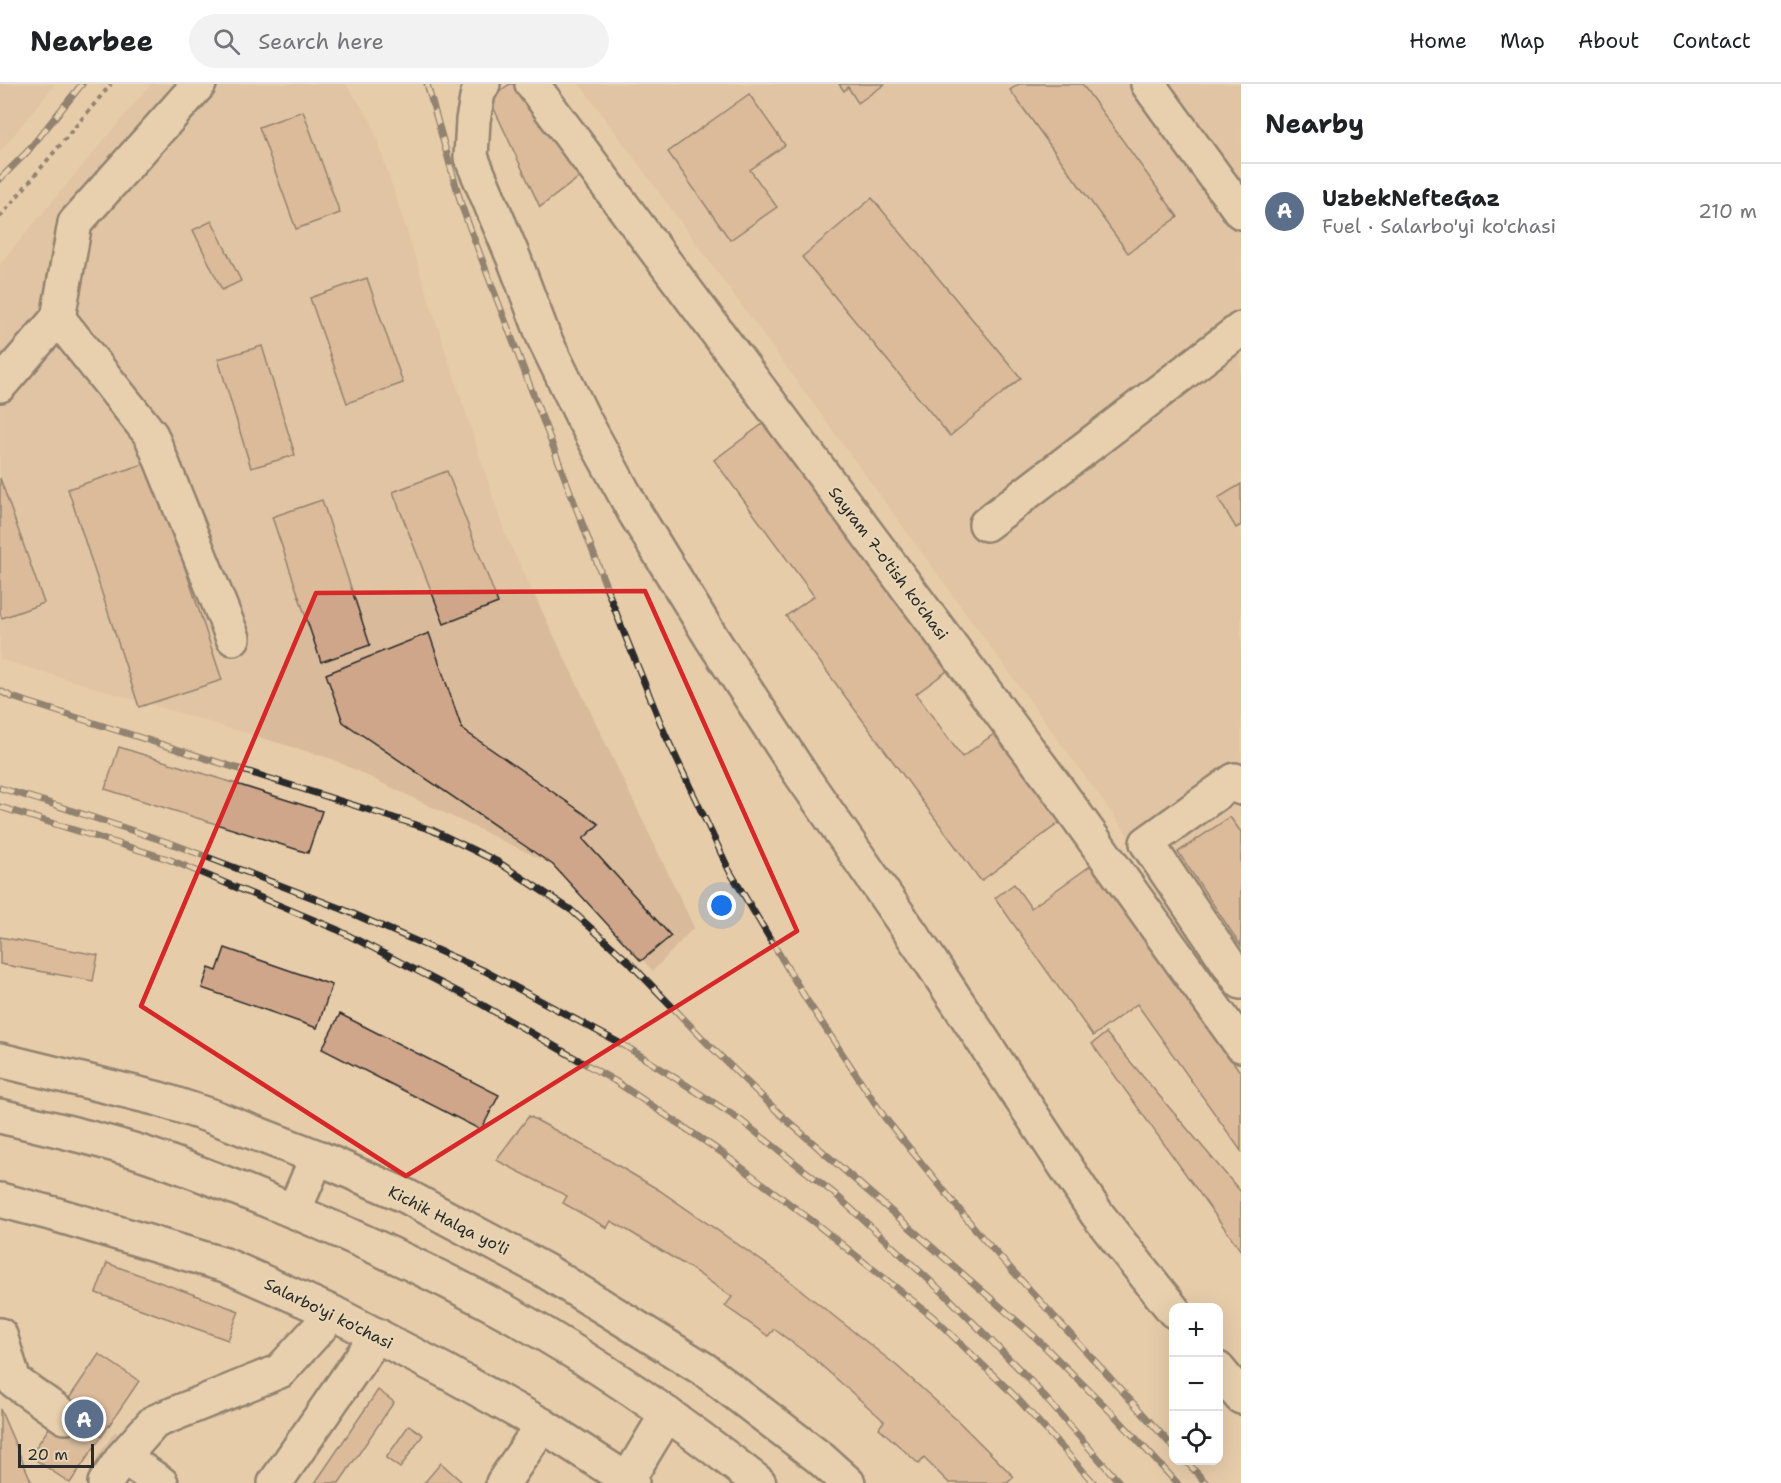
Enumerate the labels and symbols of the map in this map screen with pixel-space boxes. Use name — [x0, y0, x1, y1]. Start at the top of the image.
street label: Sayram 7-o'tish ko'chasi — [824, 482, 953, 644]
your location — [707, 891, 736, 920]
street label: Kichik Halqa yo'li — [385, 1181, 513, 1260]
street label: Salarbo'yi ko'chasi — [261, 1273, 397, 1354]
pin: A — [64, 1396, 104, 1442]
scale bar — [18, 1441, 94, 1468]

